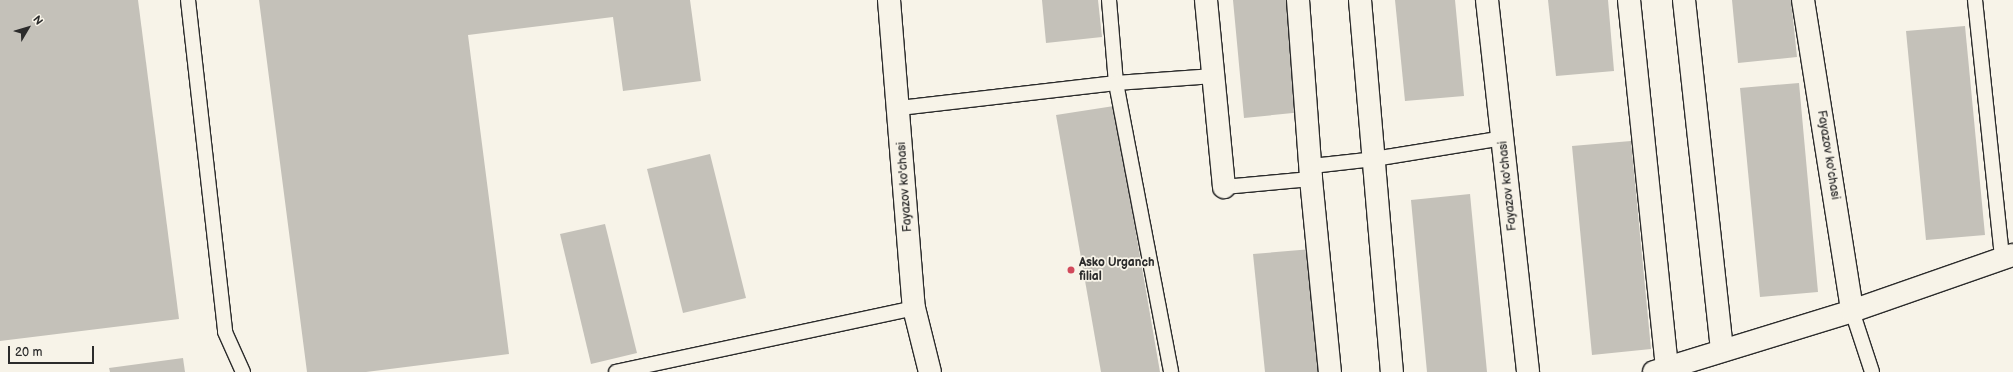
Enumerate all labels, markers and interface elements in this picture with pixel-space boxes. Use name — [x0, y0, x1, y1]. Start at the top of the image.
north arrow — [8, 8, 48, 48]
text: N — [30, 13, 46, 28]
street label: Fayazov ko'chasi — [1814, 109, 1842, 201]
street label: Fayazov ko'chasi — [1496, 140, 1520, 232]
street label: Fayazov ko'chasi — [895, 142, 915, 232]
place label: Asko Urganch filial — [1079, 256, 1155, 284]
marker: Asko Urganch filial — [1066, 265, 1076, 275]
scale bar — [10, 338, 96, 364]
text: 20 m — [15, 345, 42, 360]

